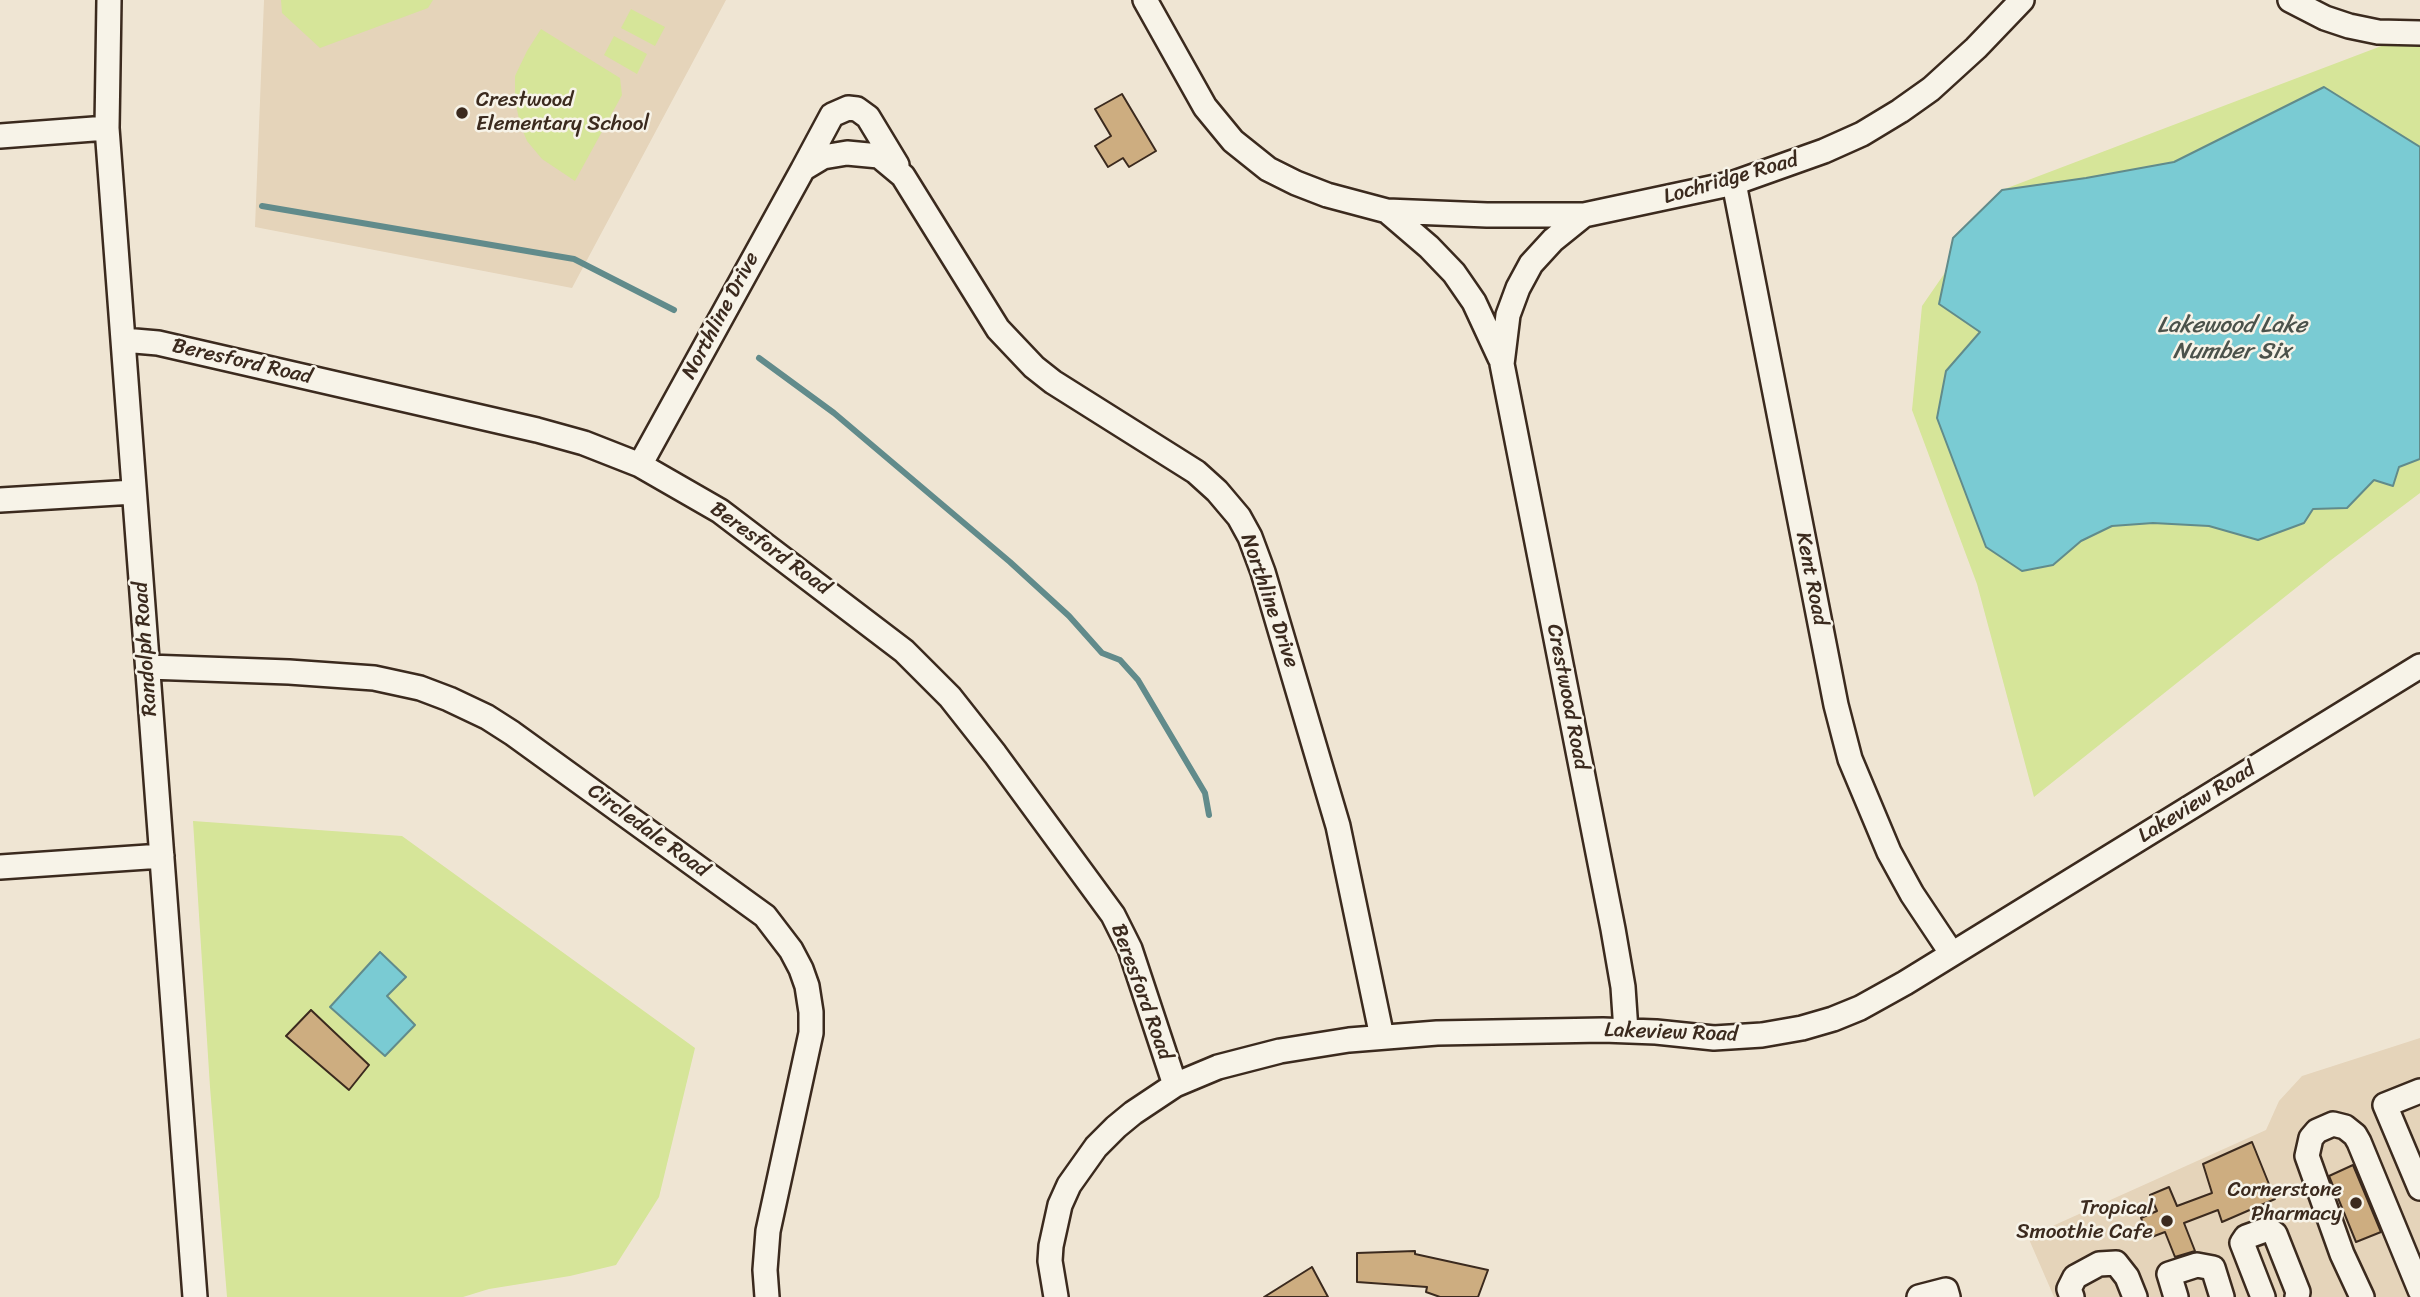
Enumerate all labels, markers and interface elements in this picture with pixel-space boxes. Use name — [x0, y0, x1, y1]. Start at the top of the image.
place label: Crestwood Elementary School — [476, 88, 649, 138]
marker: Crestwood Elementary School — [454, 105, 470, 121]
street label: Lochridge Road — [1661, 148, 1801, 210]
street label: Northline Drive — [677, 248, 765, 384]
water label: Lakewood Lake Number Six — [2157, 312, 2307, 366]
street label: Beresford Road — [170, 334, 314, 390]
street label: Beresford Road — [705, 497, 835, 601]
street label: Kent Road — [1790, 530, 1832, 628]
street label: Northline Drive — [1234, 531, 1304, 671]
street label: Randolph Road — [129, 581, 163, 717]
street label: Crestwood Road — [1541, 622, 1593, 772]
street label: Lakeview Road — [2134, 757, 2260, 849]
street label: Circledale Road — [582, 779, 714, 883]
street label: Beresford Road — [1105, 921, 1177, 1063]
street label: Lakeview Road — [1604, 1018, 1738, 1048]
place label: Cornerstone Pharmacy — [2227, 1178, 2342, 1228]
marker: Cornerstone Pharmacy — [2348, 1195, 2364, 1211]
place label: Tropical Smoothie Cafe — [2016, 1196, 2153, 1246]
marker: Tropical Smoothie Cafe — [2159, 1213, 2175, 1229]

